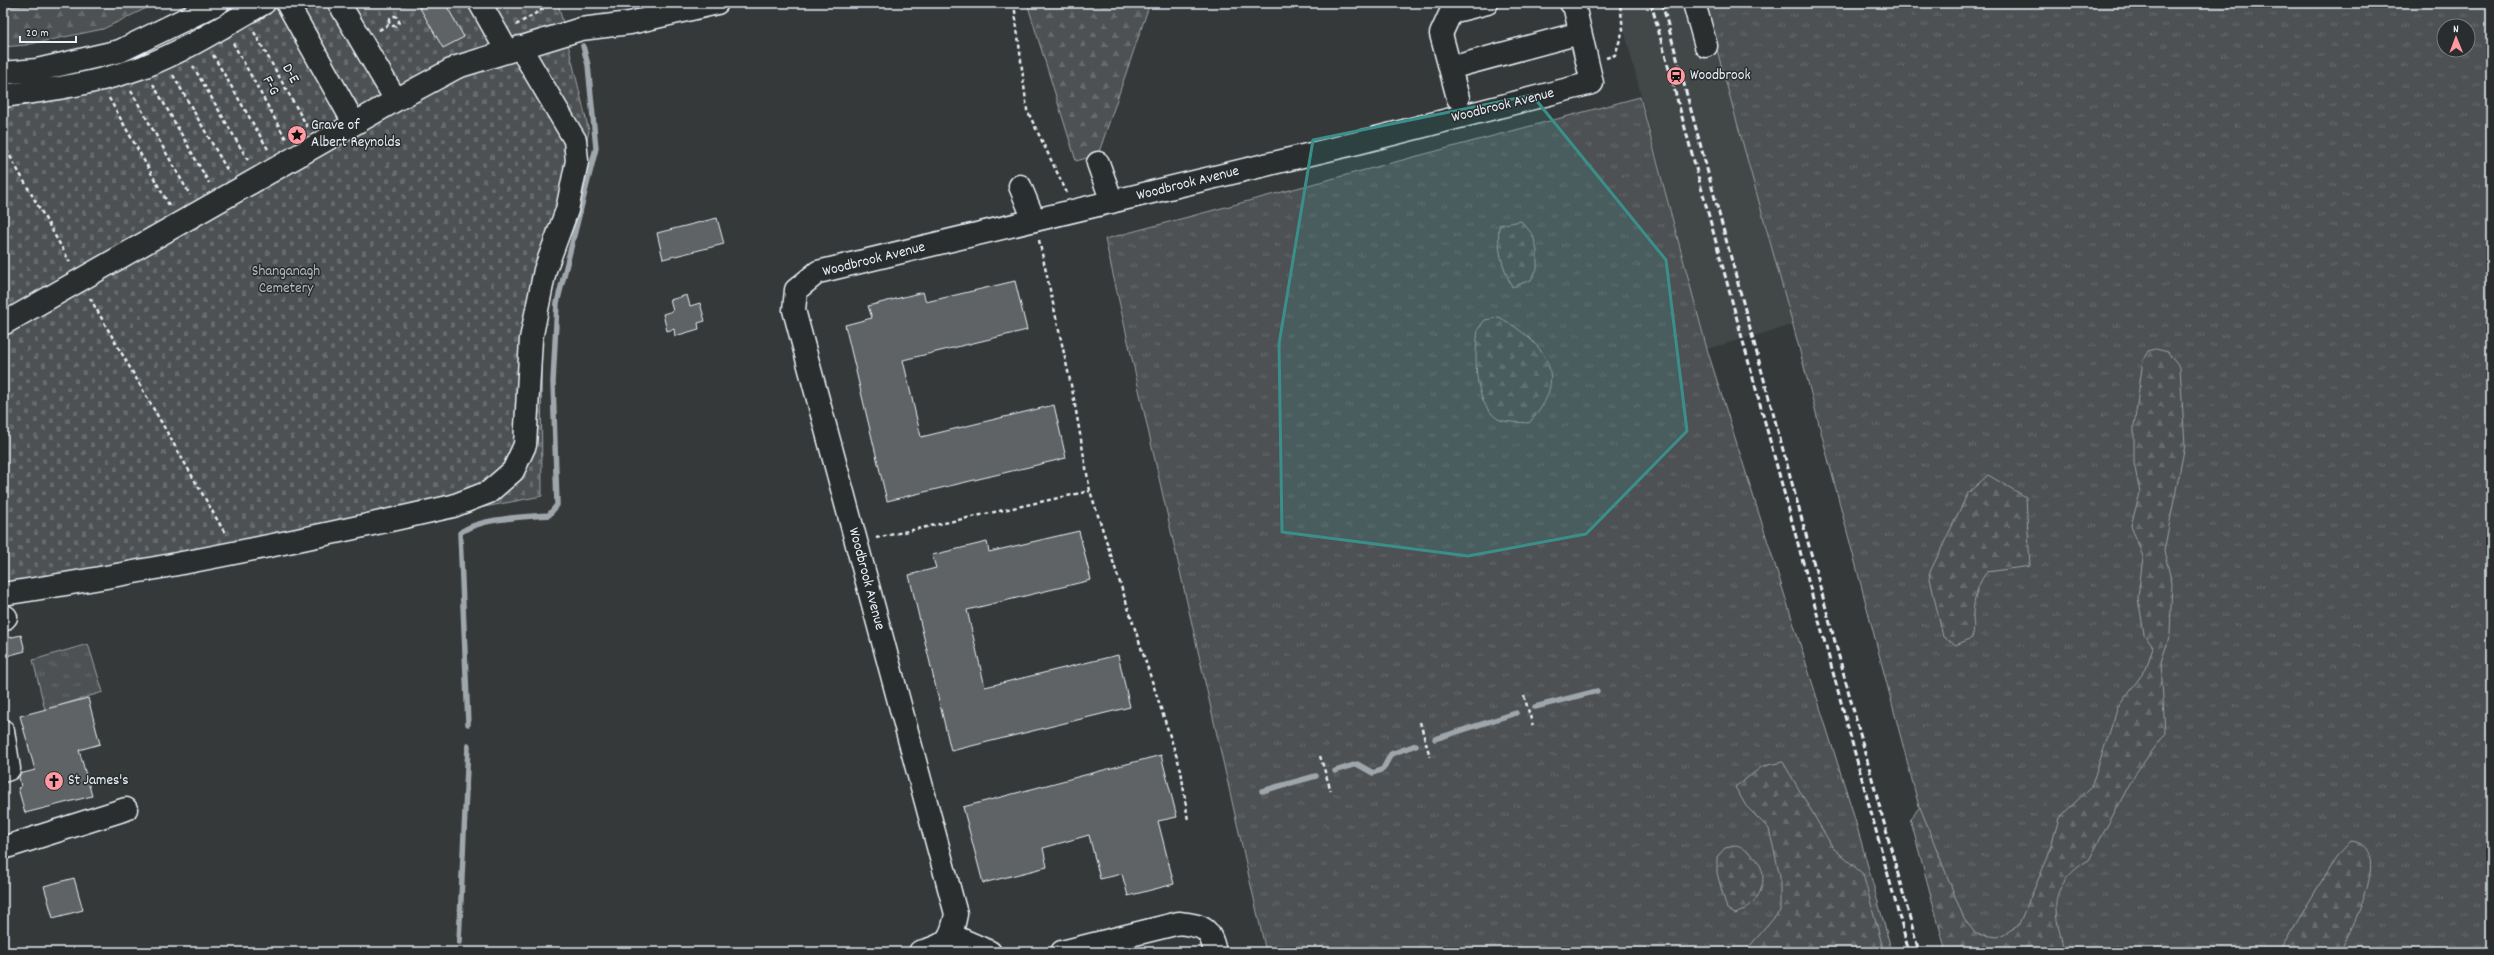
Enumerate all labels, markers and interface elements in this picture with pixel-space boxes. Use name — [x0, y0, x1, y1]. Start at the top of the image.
scale bar — [20, 18, 76, 44]
north arrow — [2436, 18, 2476, 58]
text: N — [2453, 22, 2459, 38]
text: 20 m — [26, 25, 49, 42]
street label: D-E — [276, 60, 304, 88]
station icon: Woodbrook — [1665, 65, 1687, 87]
place label: Woodbrook — [1690, 65, 1751, 87]
street label: F-G — [256, 72, 284, 100]
street label: Woodbrook Avenue — [1449, 83, 1557, 129]
place label: Grave of Albert Reynolds — [311, 115, 401, 154]
place icon: Grave of Albert Reynolds — [286, 124, 308, 146]
street label: Woodbrook Avenue — [1134, 161, 1242, 207]
street label: Woodbrook Avenue — [820, 237, 928, 283]
park label: Shanganagh Cemetery — [252, 261, 320, 300]
street label: Woodbrook Avenue — [842, 525, 890, 633]
church icon: St James's — [43, 770, 65, 792]
place label: St James's — [68, 770, 129, 792]

